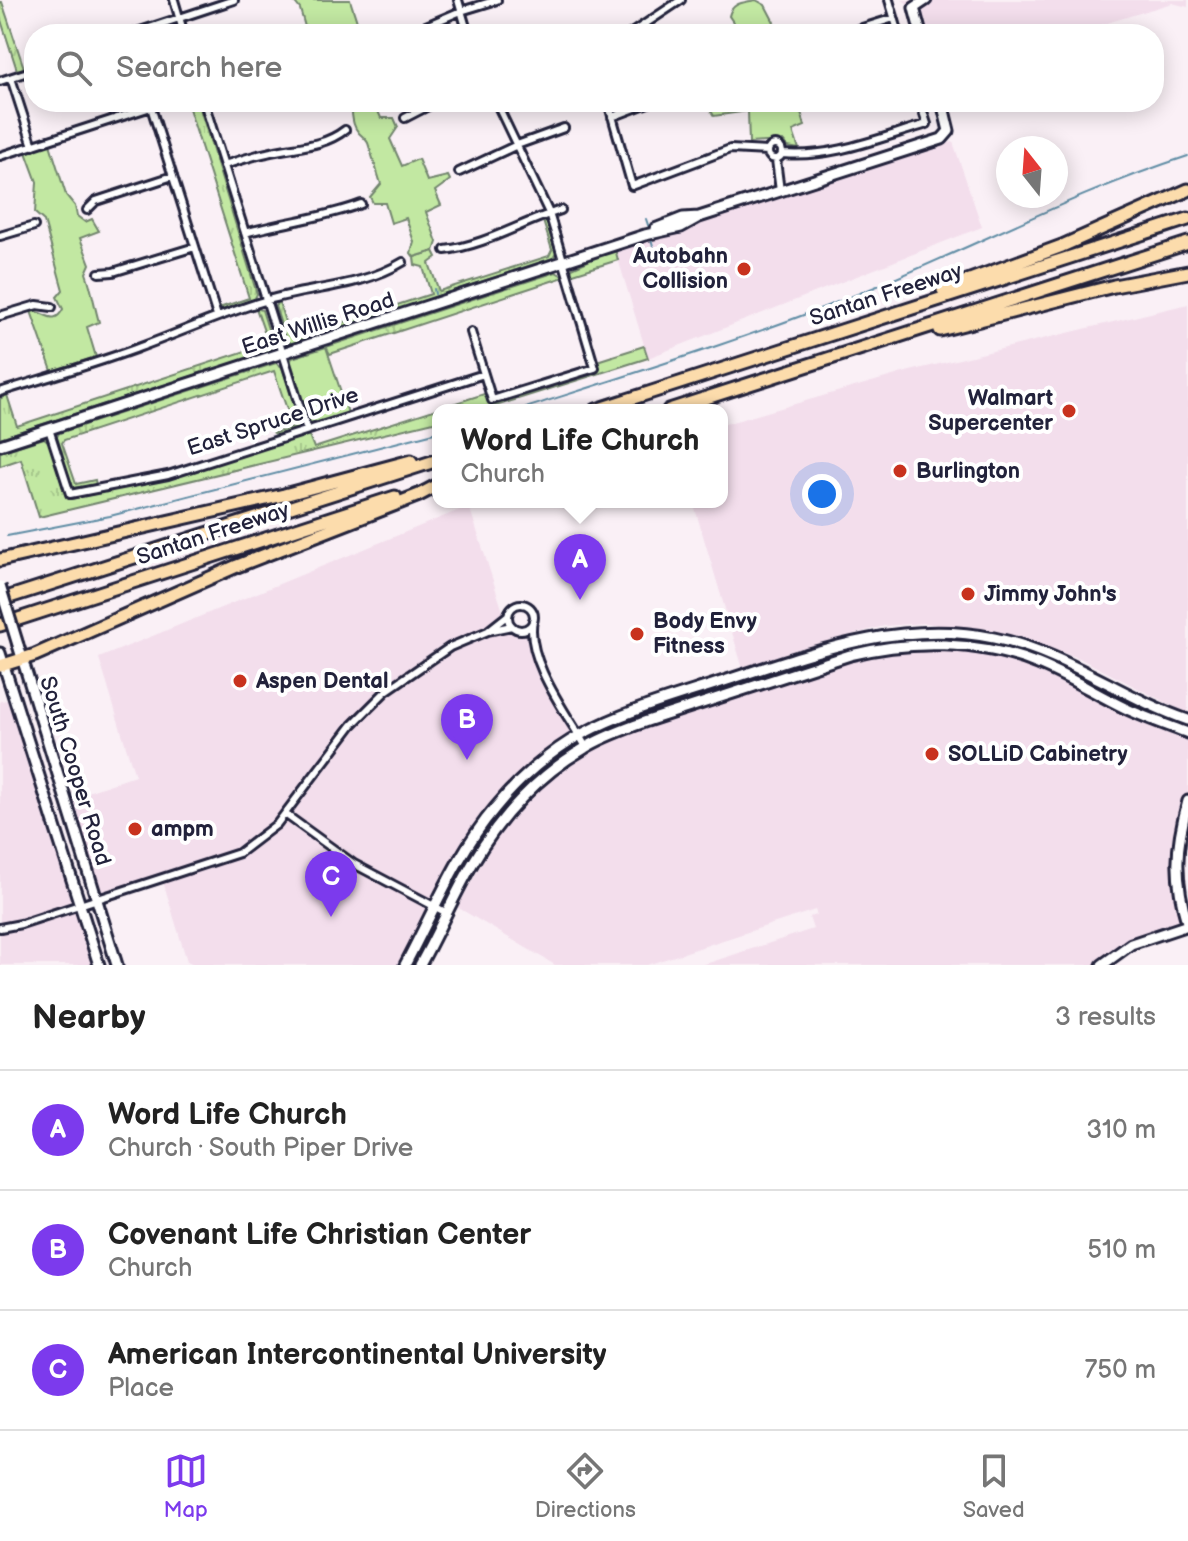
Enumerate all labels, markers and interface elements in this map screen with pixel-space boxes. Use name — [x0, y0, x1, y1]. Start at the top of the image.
search box — [24, 24, 1164, 112]
icon: search — [52, 46, 96, 90]
text: Search here — [116, 50, 282, 86]
north arrow — [996, 136, 1068, 208]
place label: Autobahn Collision — [632, 243, 728, 295]
street label: Santan Freeway — [806, 258, 966, 332]
marker: Autobahn Collision — [735, 260, 753, 278]
street label: East Willis Road — [238, 287, 398, 361]
street label: East Spruce Drive — [184, 382, 362, 462]
place label: Walmart Supercenter — [928, 385, 1054, 437]
marker: Walmart Supercenter — [1060, 402, 1078, 420]
popup — [432, 404, 728, 508]
text: Word Life Church — [461, 423, 699, 459]
place label: Burlington — [916, 458, 1020, 485]
text: Church — [461, 459, 545, 490]
marker: Burlington — [891, 462, 909, 480]
your location — [802, 474, 842, 514]
street label: Santan Freeway — [133, 497, 293, 571]
pin: A — [554, 534, 606, 600]
place label: Jimmy John's — [984, 581, 1117, 608]
marker: Jimmy John's — [959, 585, 977, 603]
place label: Body Envy Fitness — [653, 608, 757, 660]
marker: Body Envy Fitness — [628, 625, 646, 643]
place label: Aspen Dental — [255, 668, 388, 695]
marker: Aspen Dental — [231, 672, 249, 690]
street label: South Cooper Road — [33, 673, 117, 869]
pin: B — [441, 694, 493, 760]
place label: SOLLiD Cabinetry — [948, 741, 1128, 768]
marker: SOLLiD Cabinetry — [923, 745, 941, 763]
place label: ampm — [151, 816, 214, 843]
marker: ampm — [126, 820, 144, 838]
pin: C — [305, 851, 357, 917]
text: Nearby — [32, 997, 146, 1038]
text: 3 results — [1055, 1002, 1156, 1033]
text: Word Life Church — [108, 1097, 347, 1133]
text: A — [50, 1115, 66, 1146]
text: 310 m — [1086, 1115, 1156, 1146]
text: Church · South Piper Drive — [108, 1133, 413, 1164]
text: Covenant Life Christian Center — [108, 1217, 531, 1253]
text: B — [49, 1235, 67, 1266]
text: 510 m — [1087, 1235, 1156, 1266]
text: Church — [108, 1253, 192, 1284]
text: American Intercontinental University — [108, 1337, 606, 1373]
text: C — [49, 1355, 67, 1386]
text: 750 m — [1085, 1355, 1156, 1386]
text: Place — [108, 1373, 174, 1404]
tab: Map — [163, 1449, 208, 1524]
tab: Directions — [535, 1449, 636, 1524]
tab: Saved — [963, 1449, 1025, 1524]

